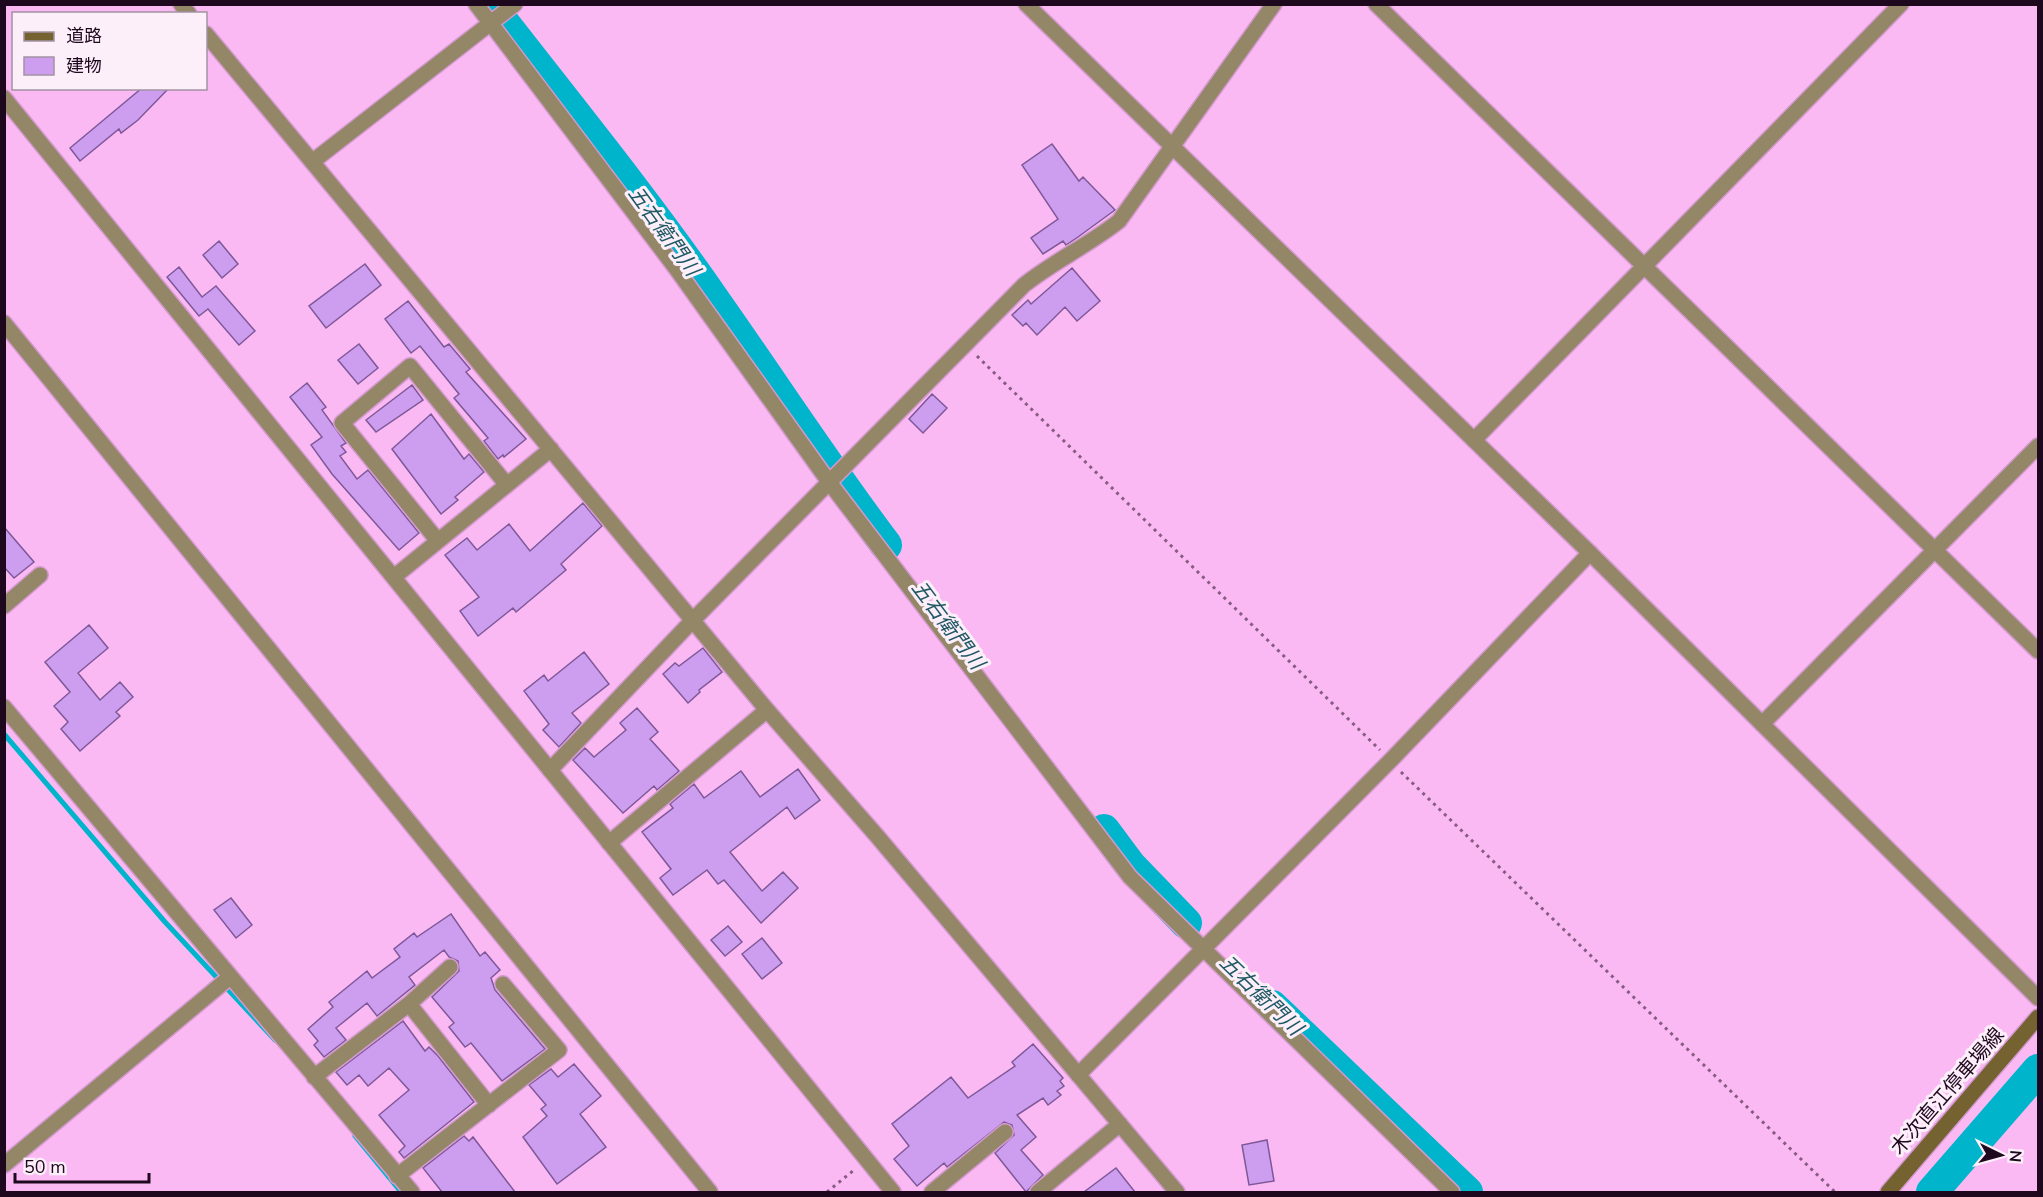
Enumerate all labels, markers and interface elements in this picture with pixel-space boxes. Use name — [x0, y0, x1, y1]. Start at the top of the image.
legend — [12, 12, 207, 90]
text: 道路 — [66, 24, 102, 48]
text: 建物 — [66, 54, 102, 78]
water label: 五右衛門川 — [622, 180, 707, 283]
water label: 五右衛門川 — [905, 575, 992, 677]
water label: 五右衛門川 — [1214, 948, 1310, 1043]
street label: 木次直江停車場線 — [1885, 1022, 2010, 1161]
north arrow — [1971, 1125, 2031, 1185]
scale bar — [15, 1146, 148, 1184]
text: N — [2003, 1149, 2026, 1163]
text: 50 m — [24, 1155, 66, 1179]

